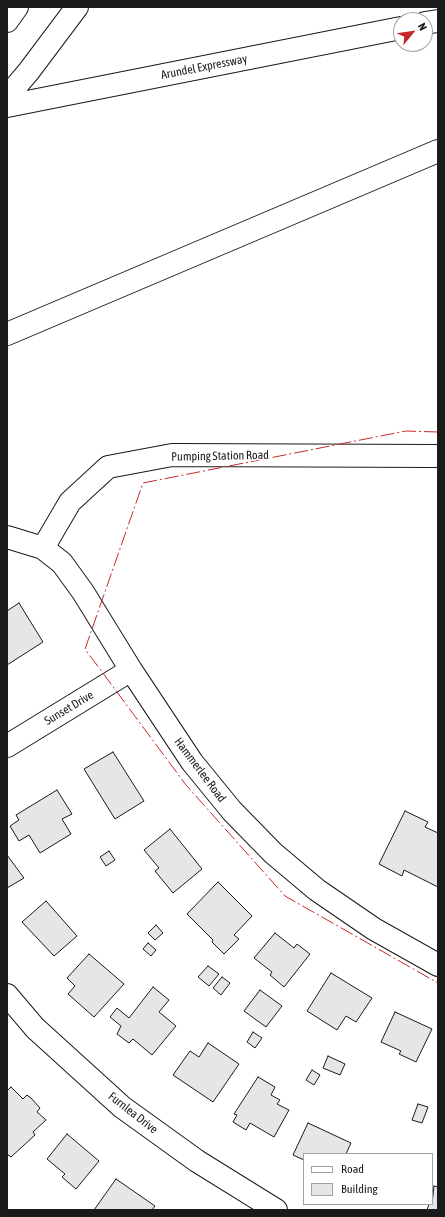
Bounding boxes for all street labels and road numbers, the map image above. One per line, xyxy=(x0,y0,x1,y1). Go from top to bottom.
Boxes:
street label: Arundel Expressway xyxy=(160,52,248,82)
street label: Pumping Station Road xyxy=(171,448,269,464)
street label: Sunset Drive xyxy=(42,688,96,728)
street label: Hammerlee Road xyxy=(171,735,229,805)
street label: Furnlea Drive xyxy=(105,1089,161,1137)

